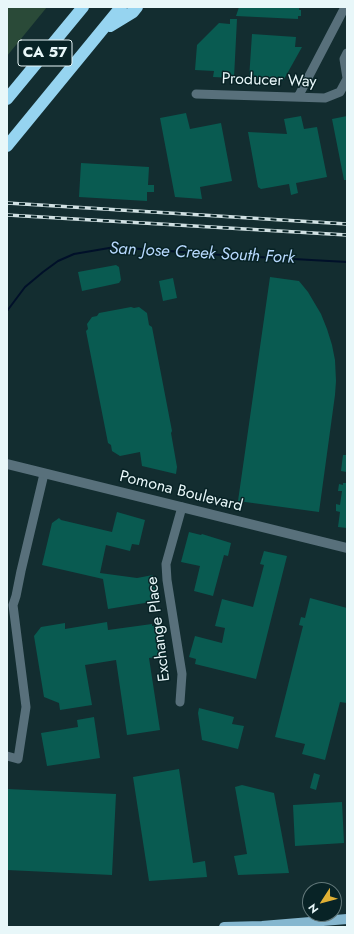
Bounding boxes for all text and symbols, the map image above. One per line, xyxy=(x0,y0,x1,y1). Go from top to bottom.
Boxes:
road number: CA 57 xyxy=(18,40,72,66)
street label: Producer Way xyxy=(221,70,317,92)
water label: San Jose Creek South Fork xyxy=(109,239,295,269)
street label: Pomona Boulevard xyxy=(117,467,245,517)
street label: Exchange Place xyxy=(143,575,175,683)
north arrow xyxy=(302,882,342,922)
text: N xyxy=(304,900,322,917)

